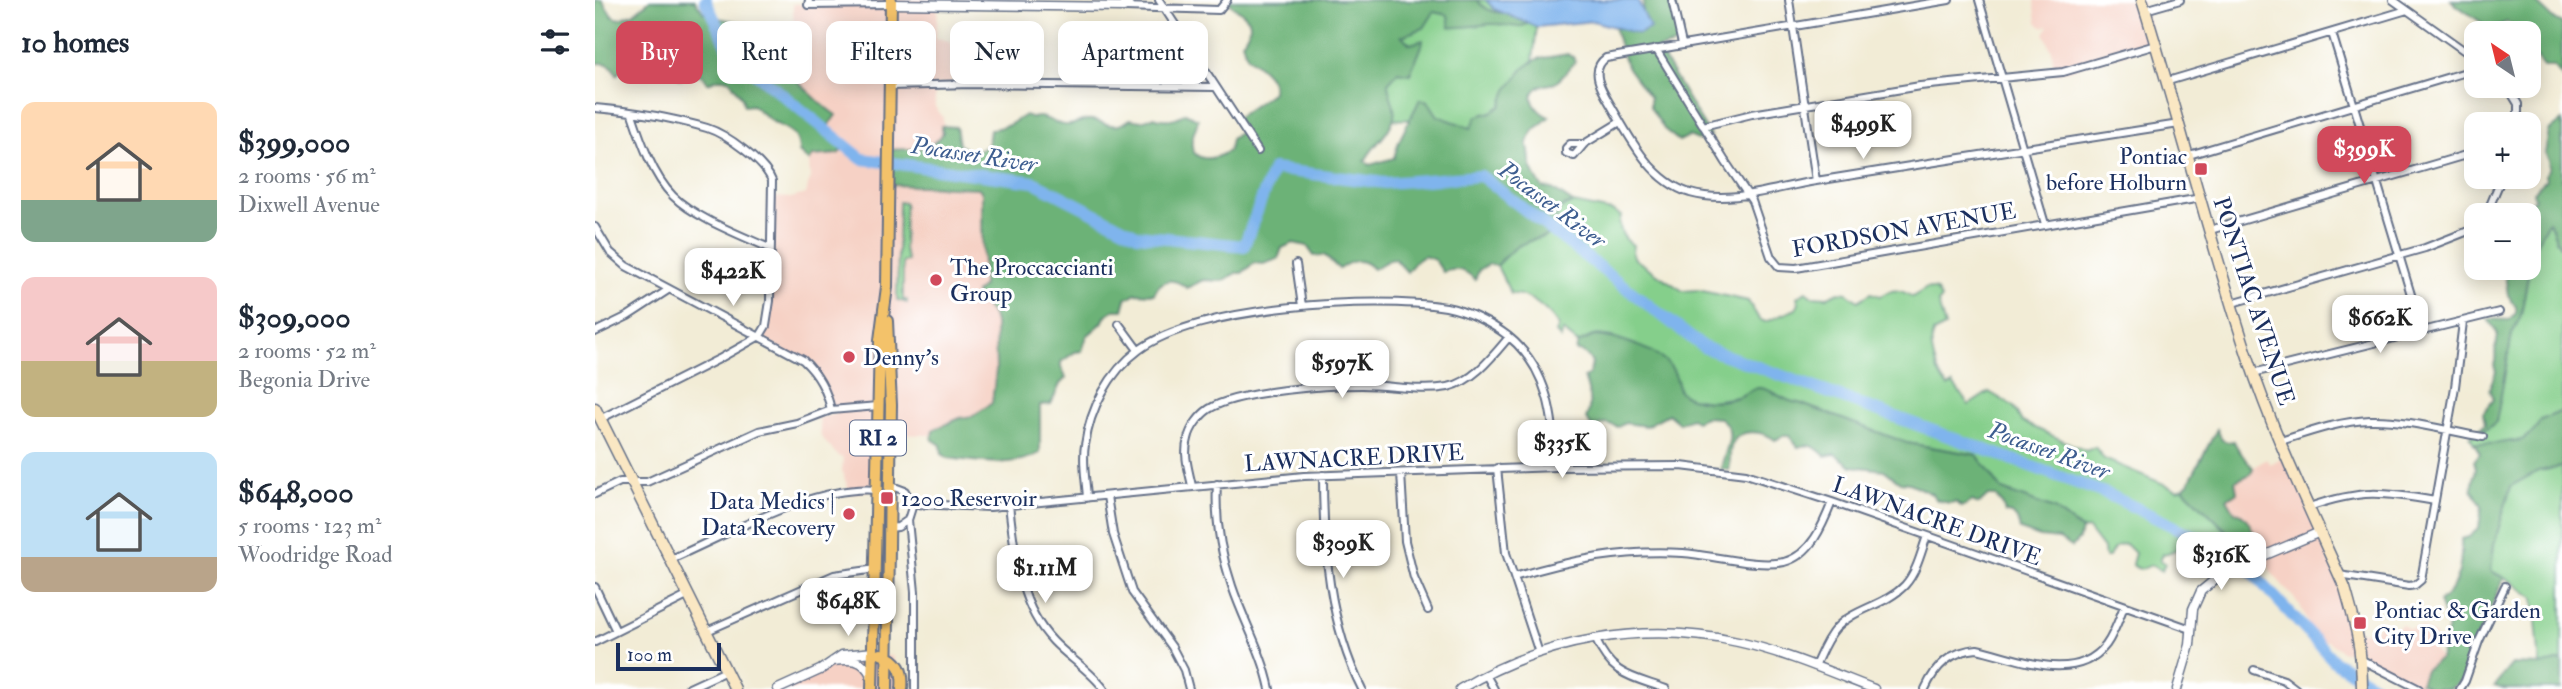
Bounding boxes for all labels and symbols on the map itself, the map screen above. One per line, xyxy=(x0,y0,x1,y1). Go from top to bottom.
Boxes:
north arrow xyxy=(2464,21,2541,98)
pin: $499K xyxy=(1814,102,1912,161)
pin: $399K xyxy=(2315,127,2413,186)
water label: Pocasset River xyxy=(908,130,1040,180)
place label: Pontiac before Holburn xyxy=(2046,142,2187,197)
water label: Pocasset River xyxy=(1491,154,1613,256)
marker: Pontiac before Holburn xyxy=(2193,161,2209,177)
street label: PONTIAC AVENUE xyxy=(2207,193,2301,409)
street label: FORDSON AVENUE xyxy=(1790,196,2018,264)
pin: $422K xyxy=(684,248,782,308)
place label: The Proccaccianti Group xyxy=(950,253,1114,309)
marker: The Proccaccianti Group xyxy=(928,272,944,288)
pin: $662K xyxy=(2331,296,2429,355)
pin: $597K xyxy=(1293,340,1391,400)
place label: Denny's xyxy=(863,343,939,372)
marker: Denny's xyxy=(841,349,857,365)
water label: Pocasset River xyxy=(1983,414,2115,488)
road number: RI 2 xyxy=(850,420,906,456)
pin: $335K xyxy=(1513,420,1611,480)
street label: LAWNACRE DRIVE xyxy=(1243,438,1465,478)
street label: LAWNACRE DRIVE xyxy=(1829,470,2045,572)
place label: 1200 Reservoir xyxy=(901,484,1037,513)
place label: Data Medics | Data Recovery xyxy=(701,487,836,542)
marker: 1200 Reservoir xyxy=(879,490,895,506)
marker: Data Medics | Data Recovery xyxy=(841,506,857,522)
pin: $309K xyxy=(1294,520,1392,580)
pin: $316K xyxy=(2172,532,2270,592)
pin: $1.11M xyxy=(988,546,1102,605)
pin: $648K xyxy=(799,578,897,638)
place label: Pontiac & Garden City Drive xyxy=(2374,596,2541,651)
marker: Pontiac & Garden City Drive xyxy=(2352,615,2368,631)
scale bar xyxy=(616,640,721,672)

